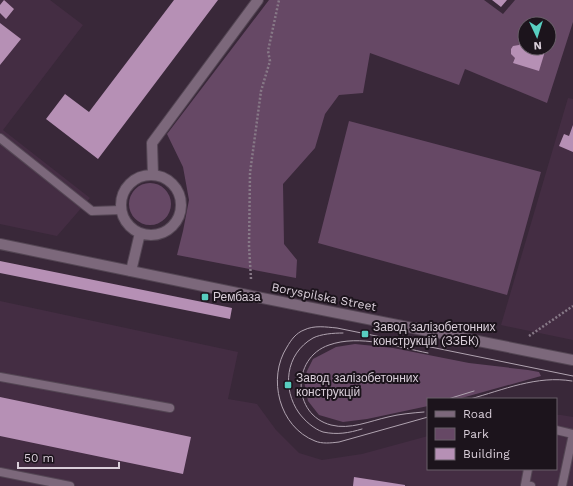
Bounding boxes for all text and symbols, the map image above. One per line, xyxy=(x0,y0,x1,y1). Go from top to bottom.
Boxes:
north arrow xyxy=(517,16,557,56)
text: N xyxy=(533,39,542,52)
street label: Boryspilska Street xyxy=(270,280,378,314)
place label: Рембаза xyxy=(213,290,261,304)
marker: Рембаза xyxy=(200,292,210,302)
place label: Завод залізобетонних конструкцій (ЗЗБК) xyxy=(373,320,496,348)
marker: Завод залізобетонних конструкцій (ЗЗБК) xyxy=(360,329,370,339)
place label: Завод залізобетонних конструкцій xyxy=(296,371,419,399)
marker: Завод залізобетонних конструкцій xyxy=(283,380,293,390)
legend xyxy=(427,398,557,470)
text: Road xyxy=(463,407,492,421)
text: Park xyxy=(463,427,489,441)
scale bar xyxy=(18,444,119,470)
text: Building xyxy=(463,447,510,461)
text: 50 m xyxy=(24,451,54,465)

